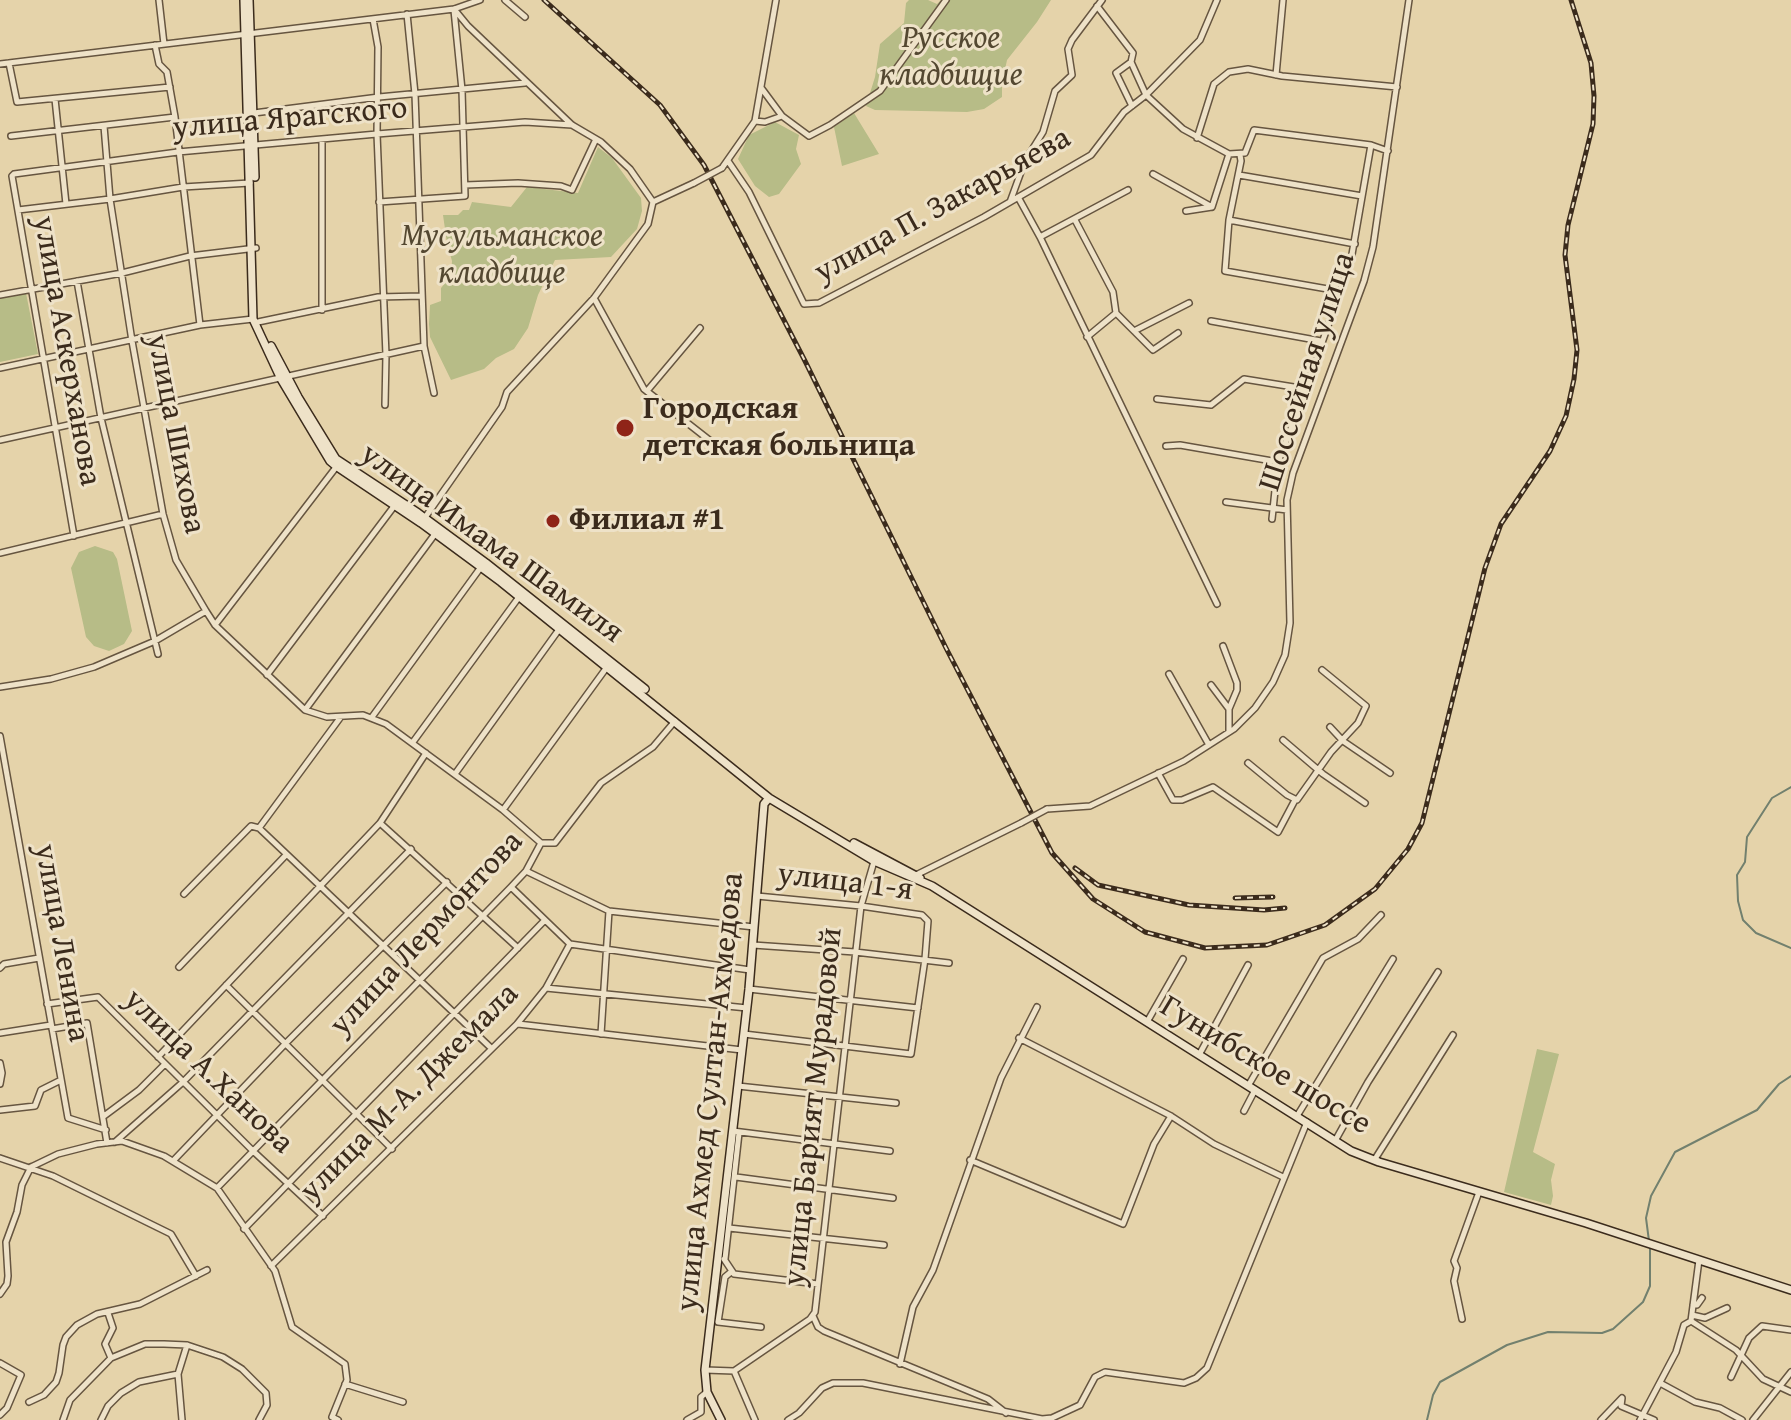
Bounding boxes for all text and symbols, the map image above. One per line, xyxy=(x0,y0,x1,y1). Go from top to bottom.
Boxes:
park label: Русское кладбищие xyxy=(879,20,1023,95)
street label: улица Ярагского xyxy=(171,90,409,148)
street label: улица П. Закарьяева xyxy=(808,120,1078,292)
street label: улица Аскерханова xyxy=(23,213,109,489)
park label: Мусульманское кладбище xyxy=(401,218,603,293)
street label: Шоссейная улица xyxy=(1251,248,1365,496)
street label: улица Шихова xyxy=(137,331,213,537)
place label: Городская детская больница xyxy=(643,391,915,466)
marker: Городская детская больница xyxy=(614,417,636,439)
street label: улица Имама Шамиля xyxy=(352,436,630,652)
place label: Филиал #1 xyxy=(569,502,725,540)
marker: Филиал #1 xyxy=(544,512,562,530)
street label: улица Лермонтова xyxy=(322,823,532,1045)
street label: улица Ленина xyxy=(25,841,97,1045)
street label: улица 1-я xyxy=(775,856,915,910)
street label: улица Ахмед Султан-Ахмедова xyxy=(669,871,753,1313)
street label: улица Барият Мурадовой xyxy=(776,926,852,1288)
street label: улица М-А. Джемала xyxy=(293,976,527,1210)
street label: улица А.Ханова xyxy=(115,981,301,1163)
street label: Гунибское шоссе xyxy=(1153,988,1377,1144)

